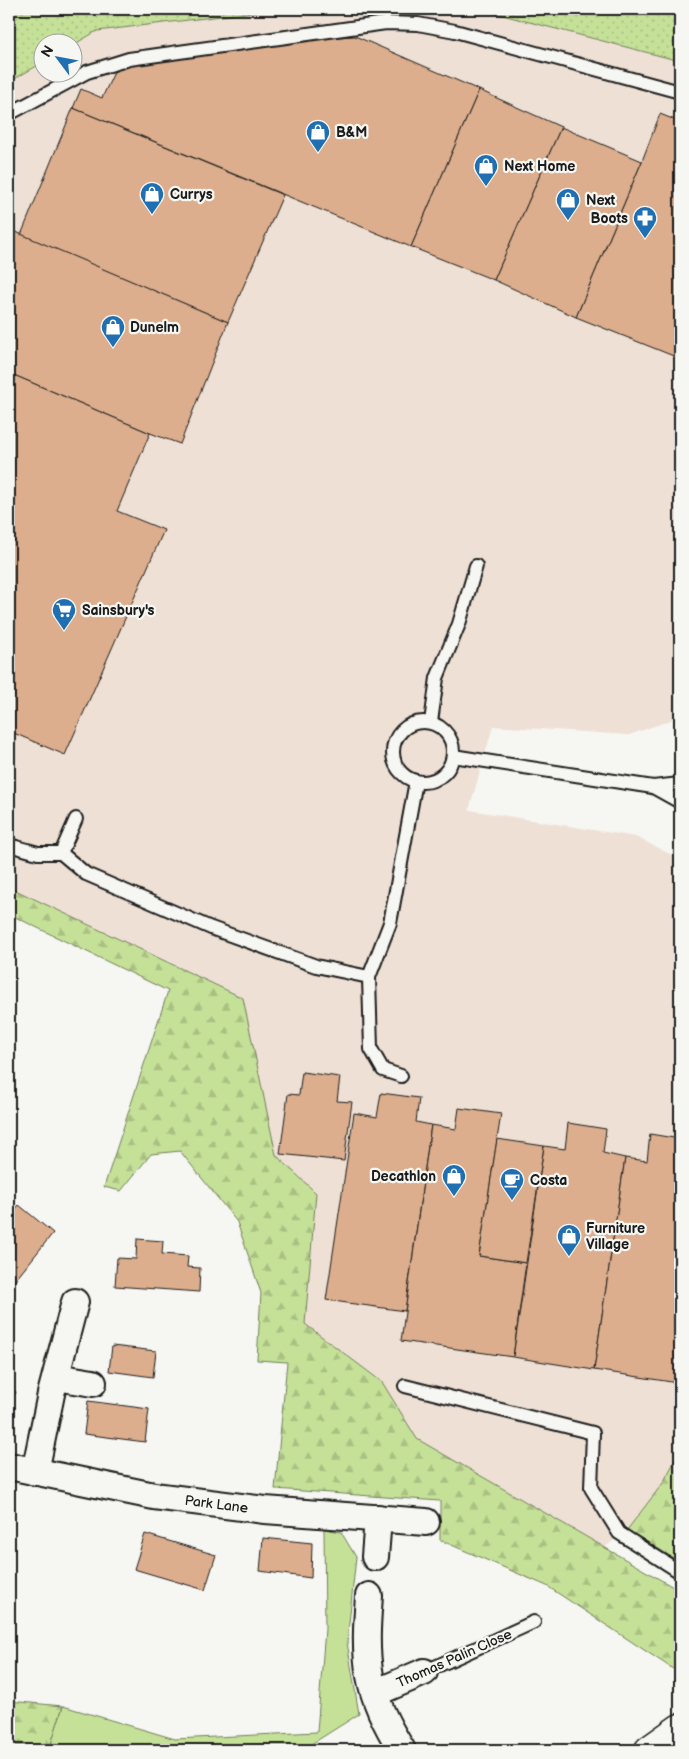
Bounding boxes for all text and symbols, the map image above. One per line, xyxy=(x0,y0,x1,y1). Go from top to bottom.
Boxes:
north arrow xyxy=(32,32,82,82)
text: N xyxy=(37,42,57,60)
shop icon: B&M xyxy=(305,119,331,153)
place label: B&M xyxy=(336,124,367,141)
shop icon: Next Home xyxy=(473,153,499,187)
place label: Next Home xyxy=(504,158,575,175)
shop icon: Currys xyxy=(139,181,165,215)
place label: Currys xyxy=(170,186,213,203)
shop icon: Next xyxy=(555,187,581,221)
place label: Next xyxy=(586,192,616,209)
pharmacy icon: Boots xyxy=(632,205,658,239)
place label: Boots xyxy=(591,210,628,227)
shop icon: Dunelm xyxy=(100,314,126,348)
place label: Dunelm xyxy=(130,319,179,336)
supermarket icon: Sainsbury's xyxy=(51,597,77,631)
place label: Sainsbury's xyxy=(82,602,155,619)
shop icon: Decathlon xyxy=(441,1163,467,1197)
cafe icon: Costa xyxy=(499,1167,525,1201)
place label: Decathlon xyxy=(371,1168,436,1185)
place label: Costa xyxy=(530,1172,567,1189)
place label: Furniture Village xyxy=(586,1220,645,1253)
shop icon: Furniture Village xyxy=(556,1223,582,1257)
street label: Park Lane xyxy=(184,1492,249,1517)
street label: Thomas Palin Close xyxy=(394,1625,514,1692)

